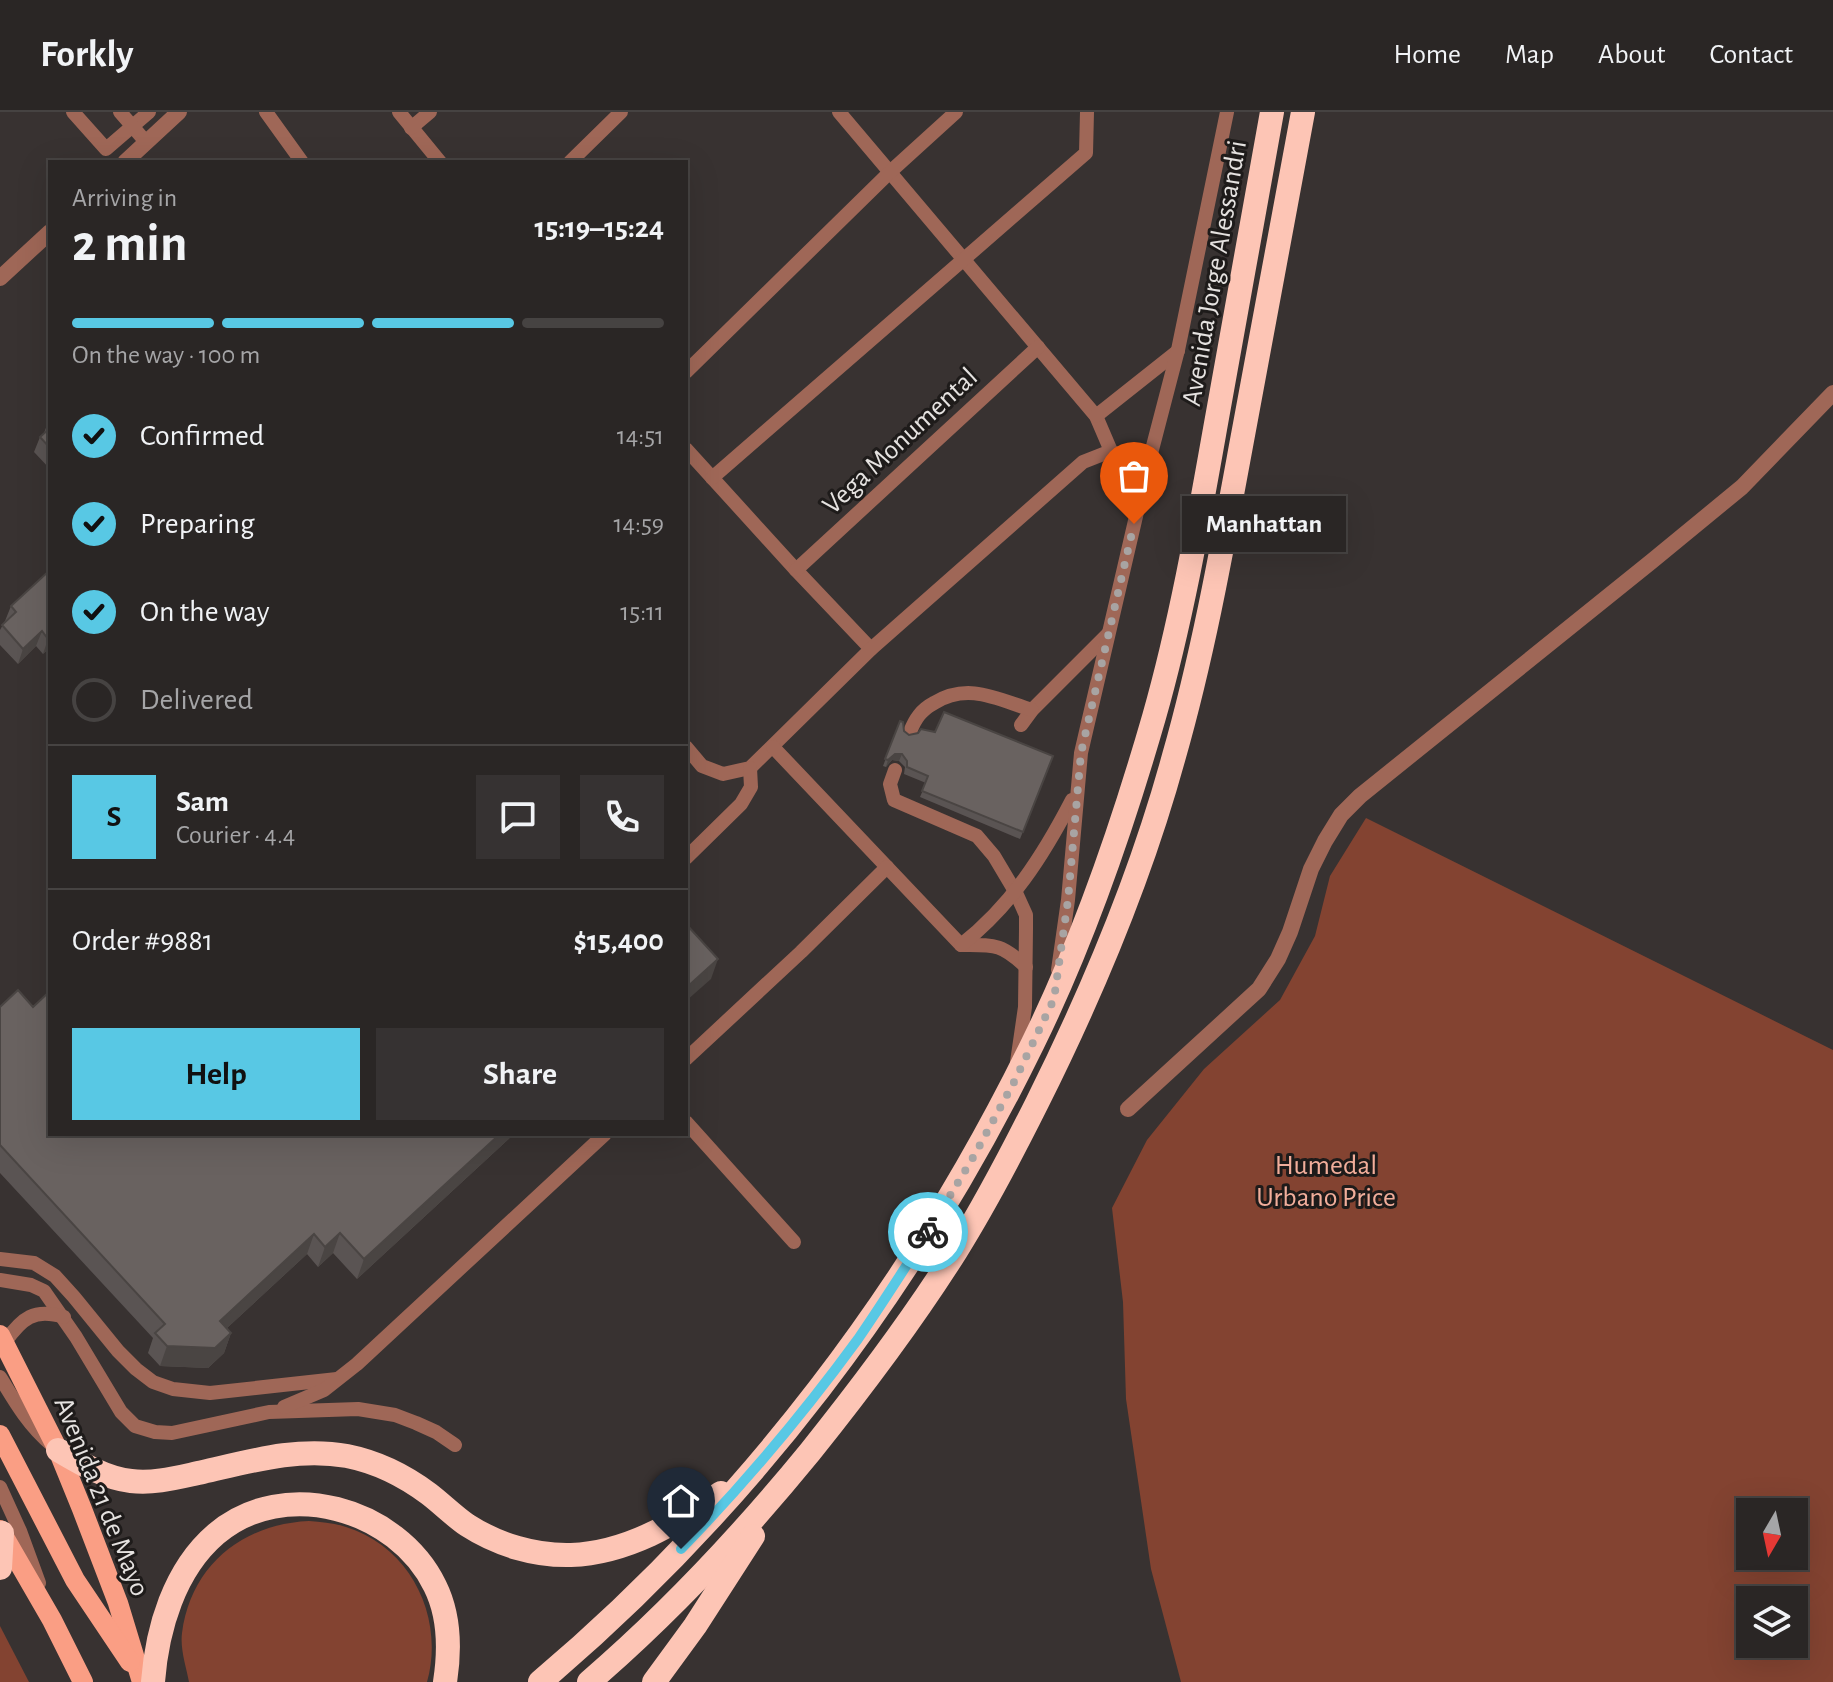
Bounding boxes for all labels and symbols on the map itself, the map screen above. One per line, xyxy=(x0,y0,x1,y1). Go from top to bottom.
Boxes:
street label: Avenida Jorge Alessandri xyxy=(1178,138,1252,408)
street label: Vega Monumental xyxy=(818,363,983,520)
pin xyxy=(1100,442,1168,524)
callout: Manhattan xyxy=(1182,496,1346,552)
park label: Humedal Urbano Price xyxy=(1256,1152,1396,1212)
courier xyxy=(888,1192,968,1272)
street label: Avenida 21 de Mayo xyxy=(48,1393,154,1600)
pin xyxy=(647,1467,715,1549)
north arrow xyxy=(1736,1498,1808,1570)

